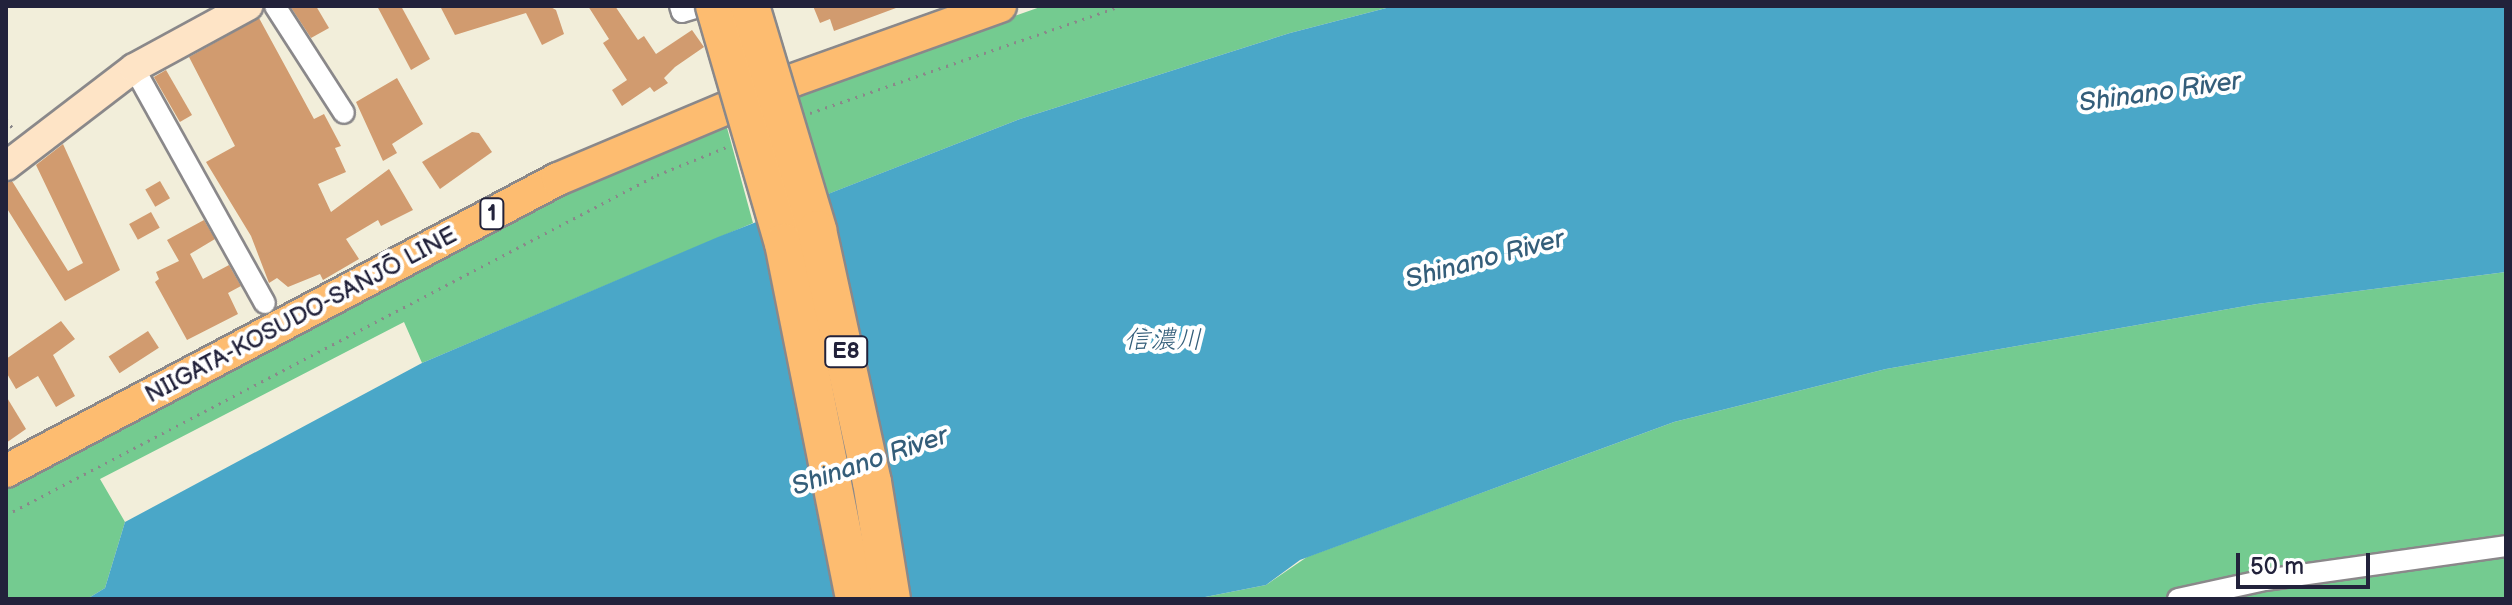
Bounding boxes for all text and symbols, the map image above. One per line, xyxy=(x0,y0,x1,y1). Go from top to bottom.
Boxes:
water label: Shinano River xyxy=(2077,66,2243,120)
road number: 1 xyxy=(478,196,506,232)
street label: NIIGATA-KOSUDO-SANJŌ LINE xyxy=(140,220,462,410)
water label: Shinano River xyxy=(1402,224,1568,296)
water label: 信濃川 xyxy=(1124,325,1202,357)
road number: E8 xyxy=(824,334,868,370)
water label: Shinano River xyxy=(788,421,952,503)
scale bar xyxy=(2240,537,2374,587)
text: 50 m xyxy=(2250,552,2304,581)

